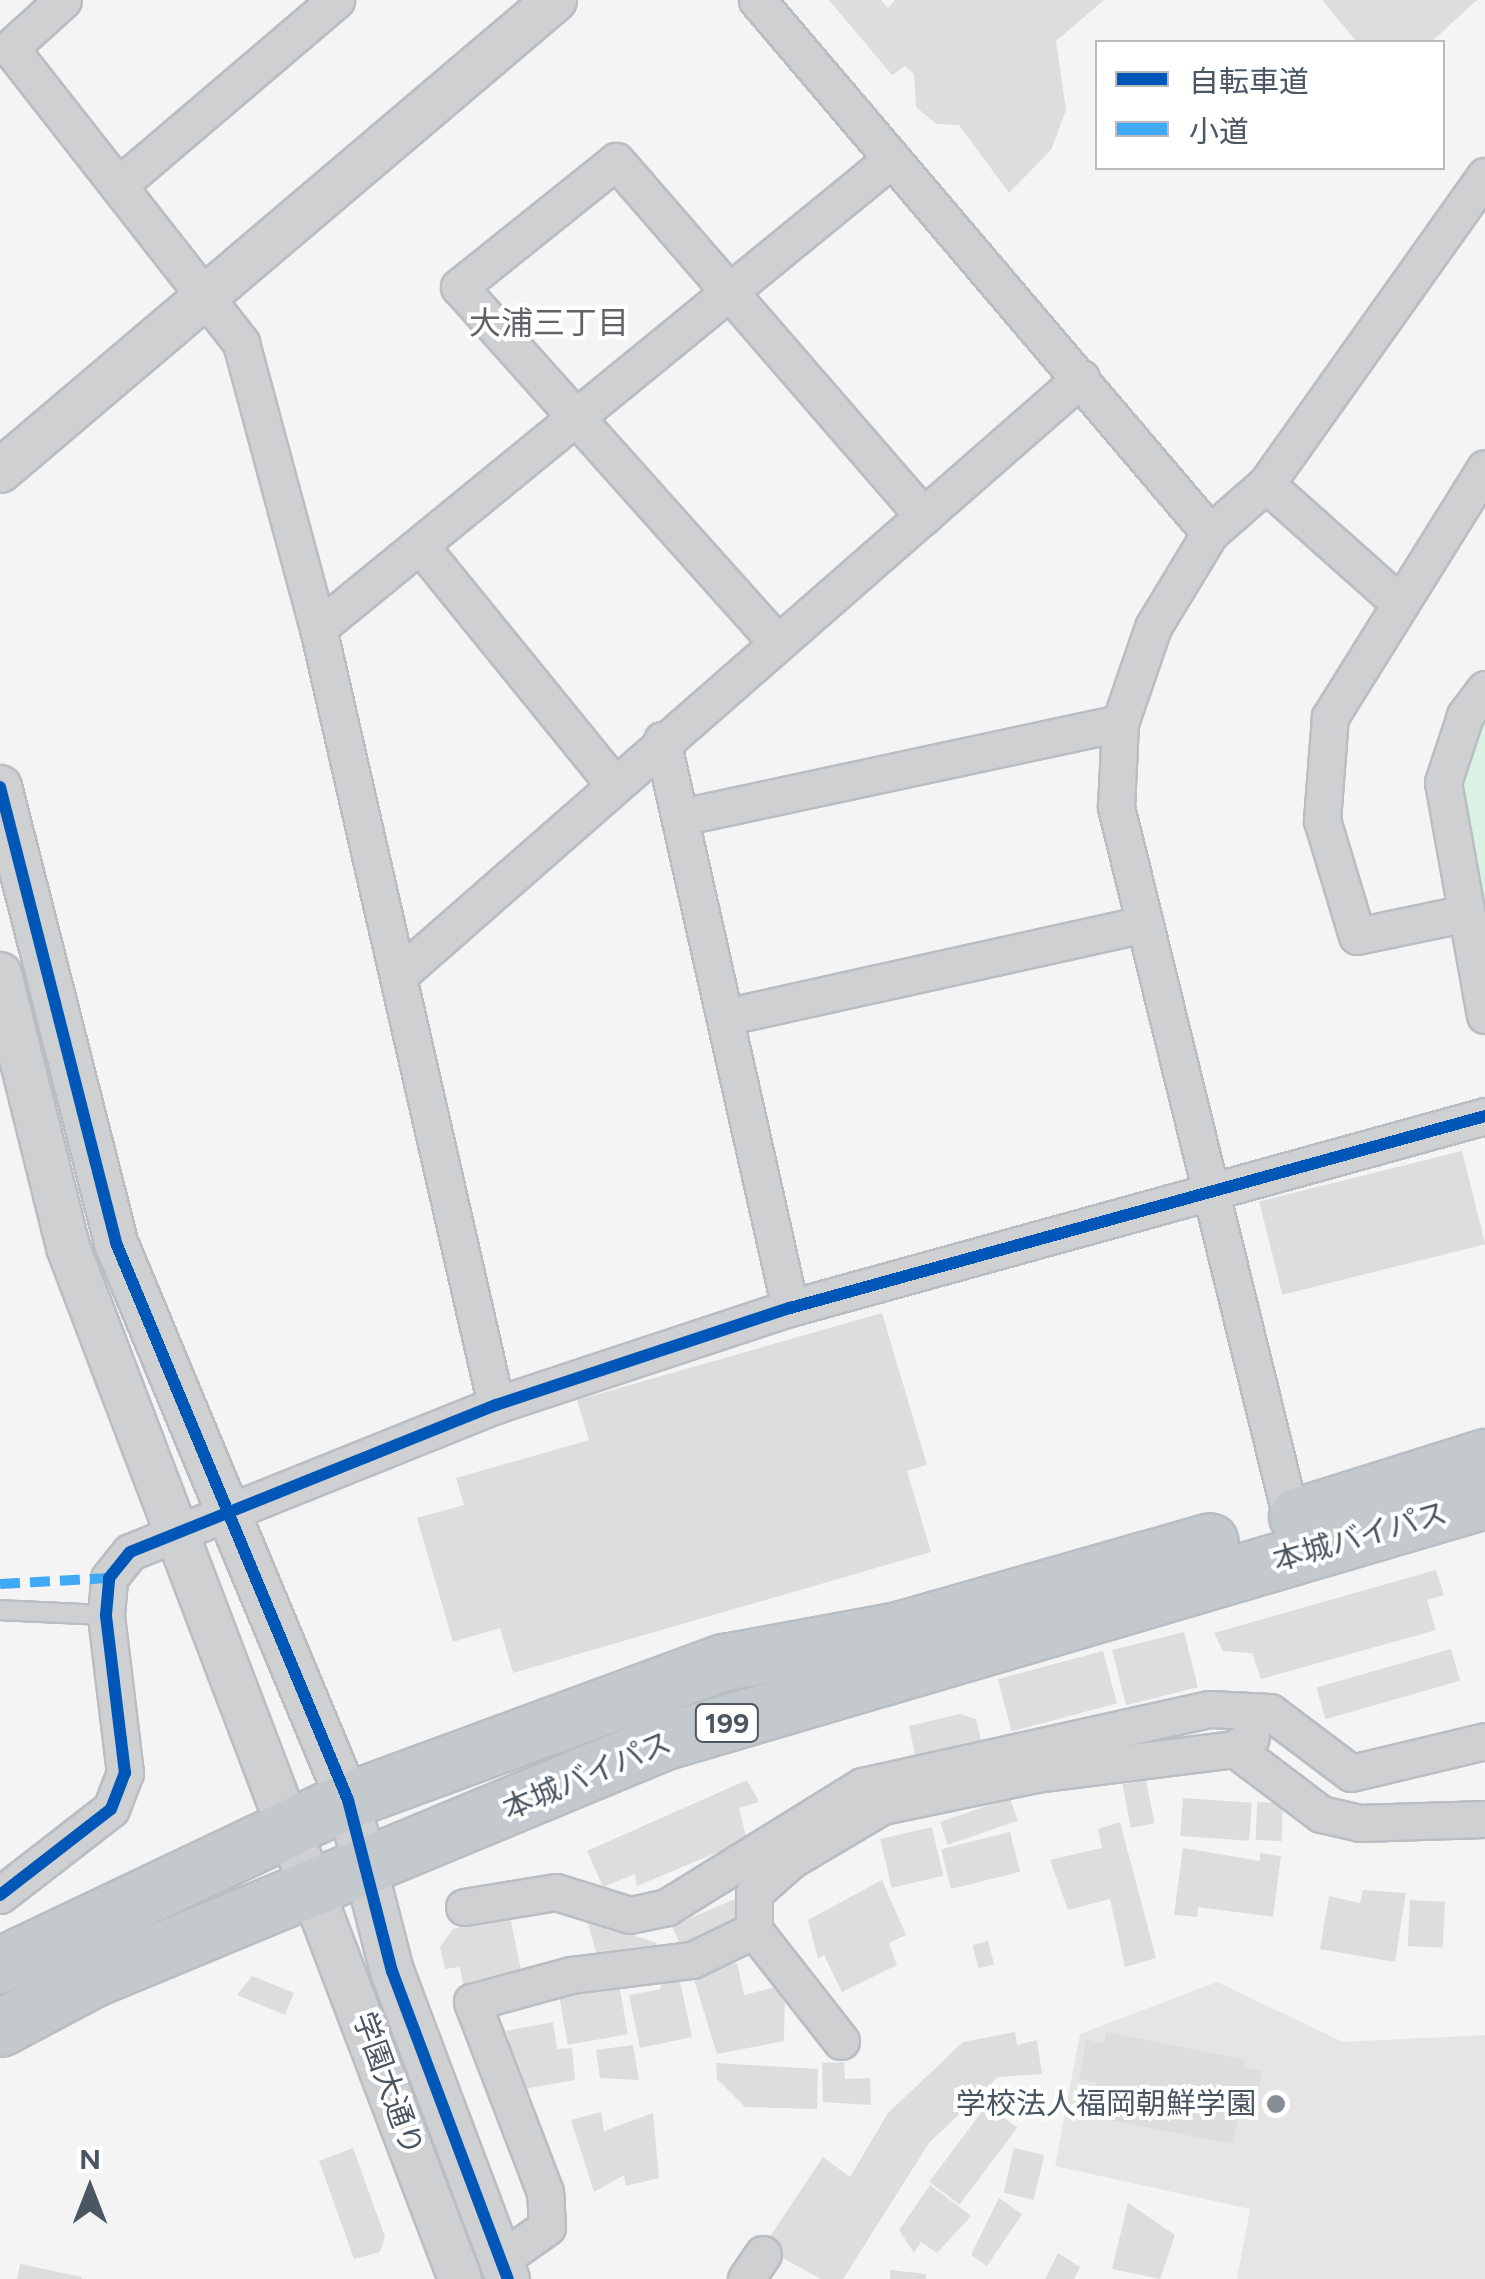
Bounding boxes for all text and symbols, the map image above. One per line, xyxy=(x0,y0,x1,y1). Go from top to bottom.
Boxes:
legend xyxy=(1095,40,1445,170)
text: 自転車道 xyxy=(1189,63,1309,100)
text: 小道 xyxy=(1189,113,1249,150)
district label: 大浦三丁目 xyxy=(469,304,629,342)
street label: 本城バイパス xyxy=(1269,1495,1451,1579)
road number: 199 xyxy=(694,1700,760,1746)
street label: 本城バイパス xyxy=(497,1724,677,1828)
street label: 学園大通り xyxy=(345,2007,431,2161)
place label: 学校法人福岡朝鮮学園 xyxy=(956,2086,1256,2122)
marker: 学校法人福岡朝鮮学園 xyxy=(1265,2093,1287,2115)
north arrow xyxy=(40,2139,140,2239)
text: N xyxy=(79,2142,101,2176)

